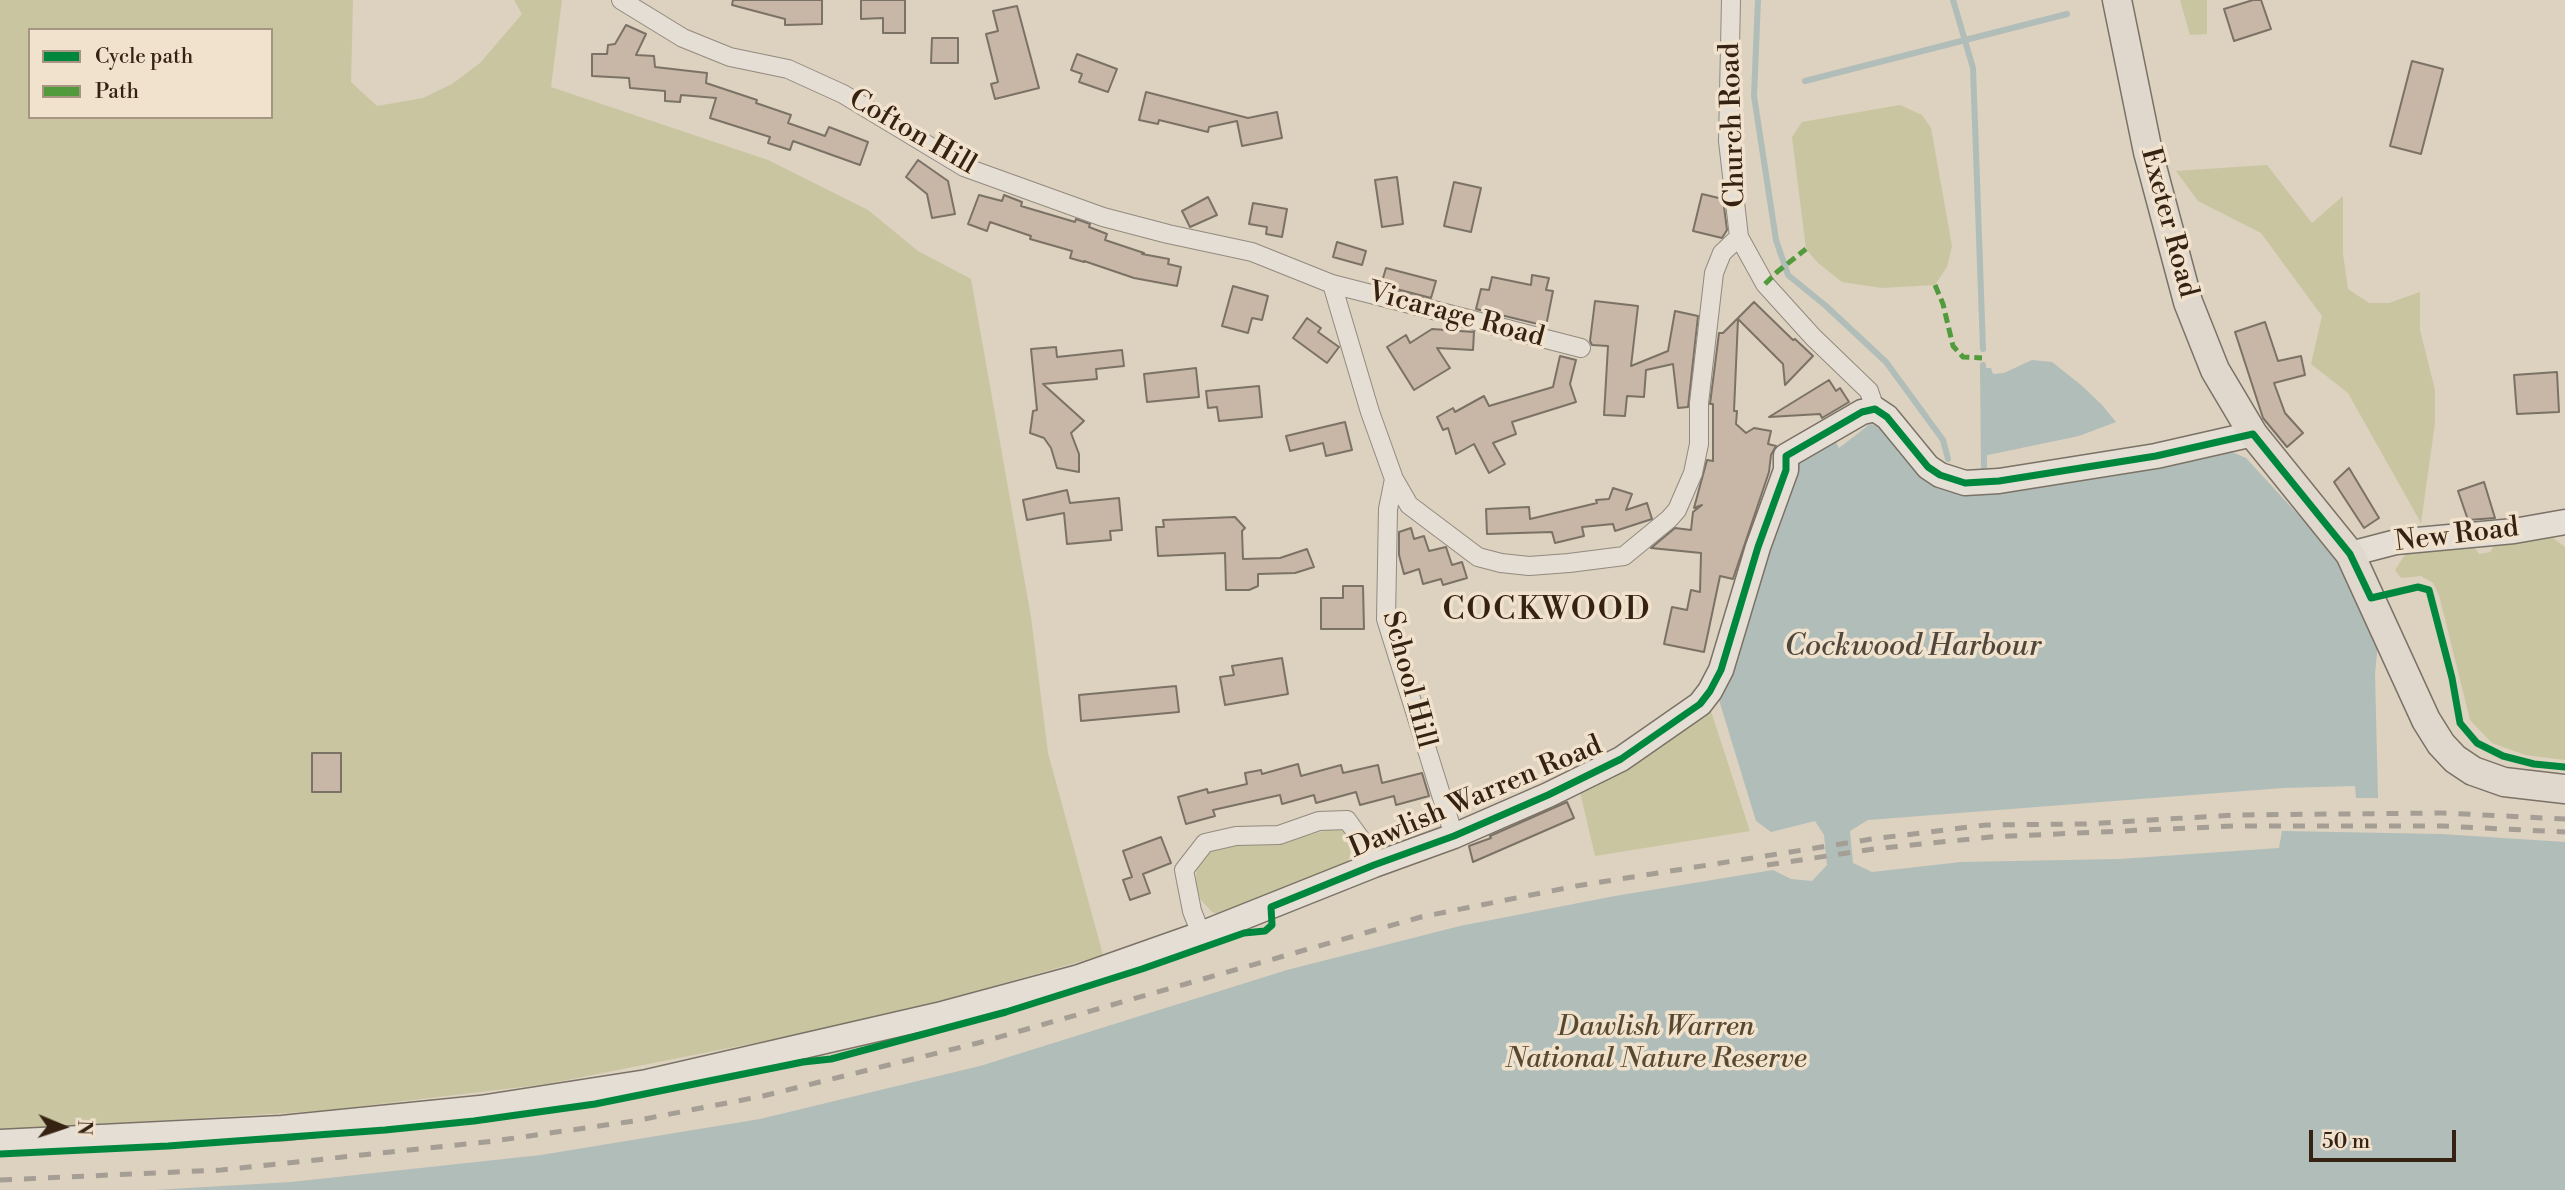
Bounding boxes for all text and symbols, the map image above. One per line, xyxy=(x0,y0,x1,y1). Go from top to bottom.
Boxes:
legend xyxy=(28,28,273,119)
street label: Church Road xyxy=(1714,42,1754,208)
text: Cycle path xyxy=(95,44,193,70)
text: Path xyxy=(95,79,139,105)
street label: Cofton Hill xyxy=(842,83,982,183)
street label: Exeter Road xyxy=(2132,144,2204,302)
street label: Vicarage Road xyxy=(1364,276,1548,356)
street label: New Road xyxy=(2393,512,2521,560)
district label: COCKWOOD xyxy=(1443,592,1651,630)
street label: School Hill xyxy=(1374,608,1442,752)
water label: Cockwood Harbour xyxy=(1785,630,2041,666)
street label: Dawlish Warren Road xyxy=(1345,730,1607,866)
park label: Dawlish Warren National Nature Reserve xyxy=(1505,1011,1807,1077)
north arrow xyxy=(28,1092,98,1162)
scale bar xyxy=(2313,1116,2460,1160)
text: N xyxy=(72,1120,96,1136)
text: 50 m xyxy=(2322,1129,2370,1155)

